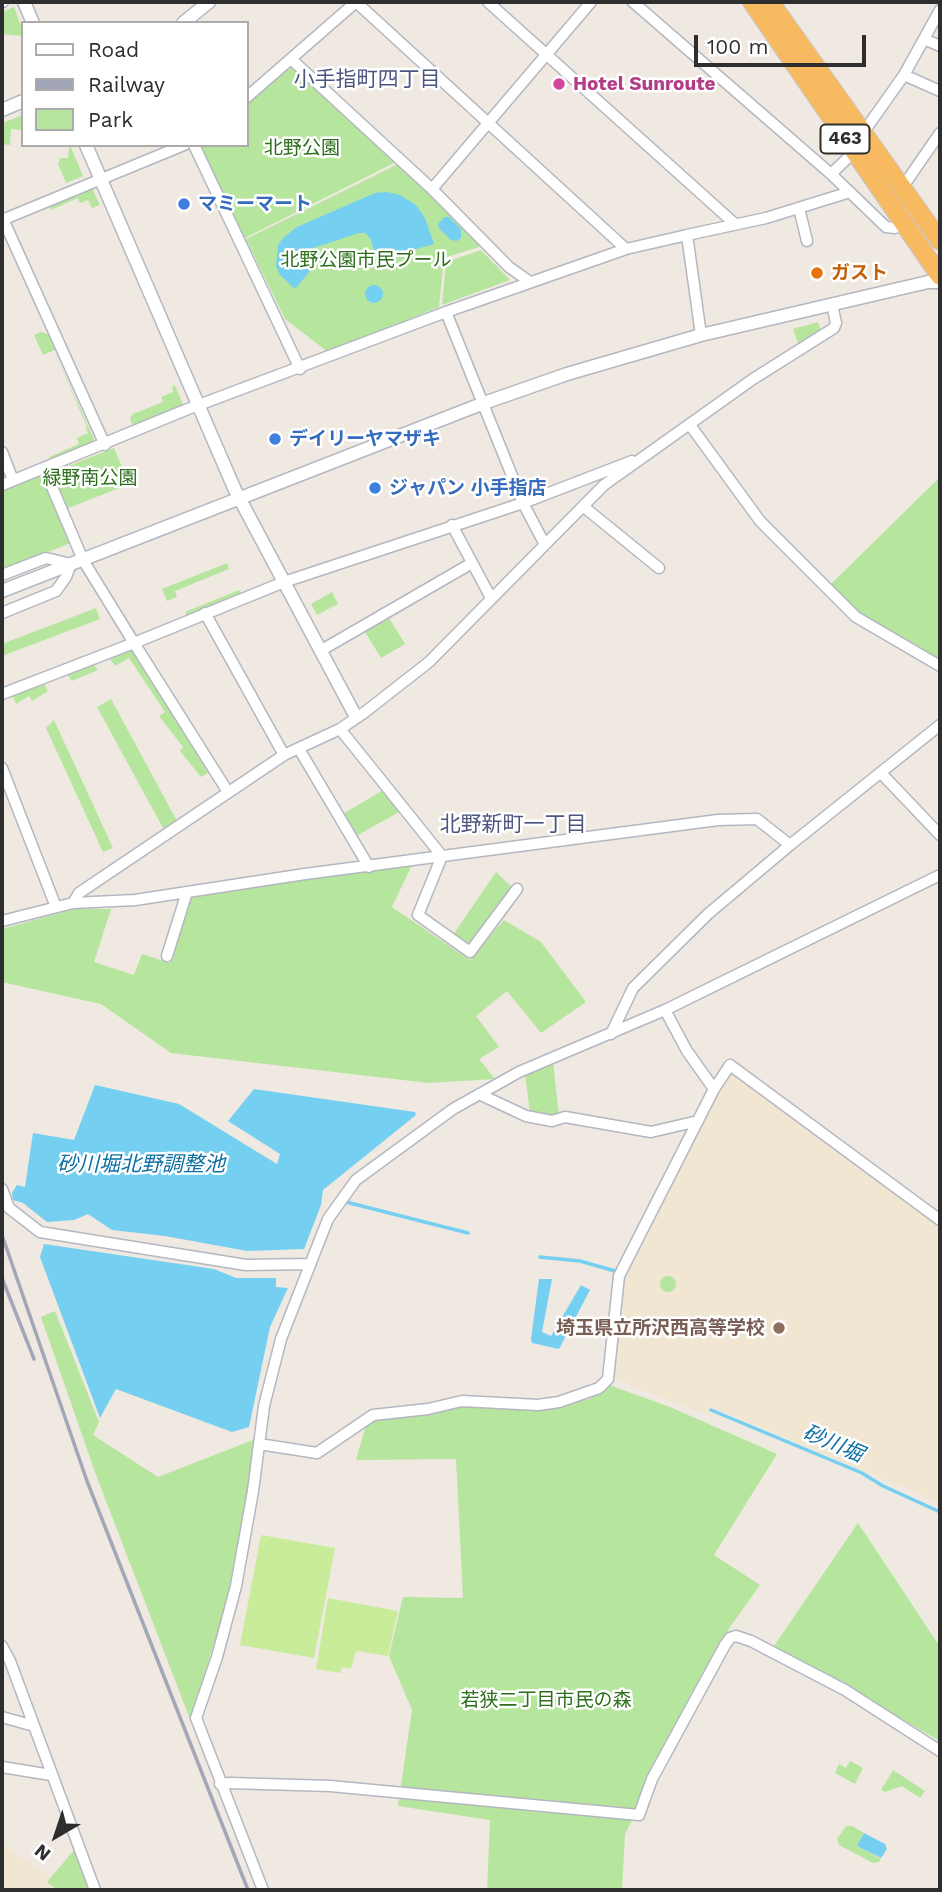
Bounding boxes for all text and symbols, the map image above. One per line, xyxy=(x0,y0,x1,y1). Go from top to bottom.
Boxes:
legend xyxy=(21,21,248,147)
scale bar xyxy=(697,21,869,65)
text: 100 m xyxy=(707,34,769,59)
text: Road xyxy=(88,37,139,62)
district label: 小手指町四丁目 xyxy=(294,67,440,93)
text: Railway xyxy=(88,72,165,97)
place label: Hotel Sunroute xyxy=(573,73,716,95)
marker: Hotel Sunroute xyxy=(551,76,567,92)
text: Park xyxy=(88,107,133,132)
road number: 463 xyxy=(820,124,870,154)
park label: 北野公園 xyxy=(264,137,340,159)
place label: マミーマート xyxy=(198,193,312,215)
marker: マミーマート xyxy=(176,196,192,212)
park label: 北野公園市民プール xyxy=(281,249,451,271)
place label: ガスト xyxy=(831,262,888,284)
marker: ガスト xyxy=(809,265,825,281)
place label: デイリーヤマザキ xyxy=(289,428,441,450)
marker: デイリーヤマザキ xyxy=(267,431,283,447)
park label: 緑野南公園 xyxy=(43,467,137,489)
place label: ジャパン 小手指店 xyxy=(389,477,546,499)
marker: ジャパン 小手指店 xyxy=(367,480,383,496)
district label: 北野新町一丁目 xyxy=(440,812,586,838)
water label: 砂川堀北野調整池 xyxy=(57,1152,225,1178)
place label: 埼玉県立所沢西高等学校 xyxy=(556,1317,765,1339)
marker: 埼玉県立所沢西高等学校 xyxy=(771,1320,787,1336)
water label: 砂川堀 xyxy=(799,1420,867,1468)
park label: 若狭二丁目市民の森 xyxy=(461,1689,631,1711)
north arrow xyxy=(21,1801,91,1871)
text: N xyxy=(30,1839,55,1866)

